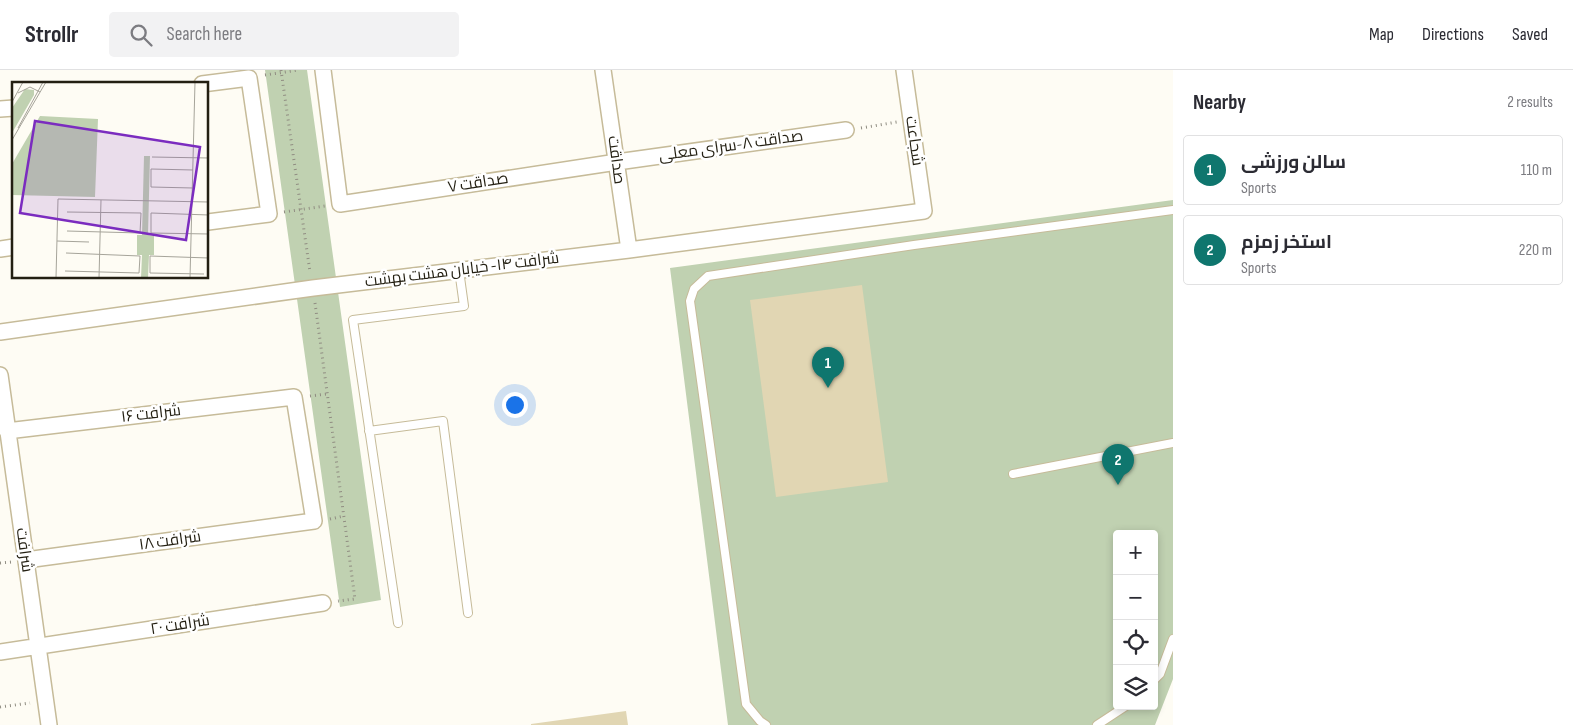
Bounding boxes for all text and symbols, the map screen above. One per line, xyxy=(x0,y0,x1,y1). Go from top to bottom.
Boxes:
search box xyxy=(109,12,459,57)
text: Strollr xyxy=(25,20,79,49)
icon: search xyxy=(127,21,155,49)
text: Search here xyxy=(167,23,242,46)
text: Map xyxy=(1369,24,1394,45)
text: Directions xyxy=(1422,24,1484,45)
text: Saved xyxy=(1512,24,1548,45)
inset map xyxy=(12,82,209,279)
text: Nearby xyxy=(1193,90,1246,115)
text: 2 results xyxy=(1507,93,1553,112)
street label: شجاعت xyxy=(901,115,927,167)
street label: صداقت ۸-سرای معلی xyxy=(658,126,804,166)
street label: صداقت xyxy=(603,135,629,185)
text: سالن ورزشی xyxy=(1241,151,1346,174)
text: 1 xyxy=(1207,161,1213,180)
text: 110 m xyxy=(1521,161,1552,180)
street label: صداقت ۷ xyxy=(446,169,510,197)
text: Sports xyxy=(1241,179,1276,198)
text: استخر زمزم xyxy=(1241,231,1332,254)
text: 2 xyxy=(1206,241,1214,260)
text: 220 m xyxy=(1519,241,1552,260)
street label: شرافت ۱۴- خیابان هشت بهشت xyxy=(364,249,560,291)
text: Sports xyxy=(1241,259,1276,278)
pin: 1 xyxy=(812,347,844,388)
your location xyxy=(502,392,528,418)
street label: شرافت ۱۶ xyxy=(120,401,182,427)
pin: 2 xyxy=(1102,444,1134,485)
street label: شرافت xyxy=(11,526,37,574)
street label: شرافت ۱۸ xyxy=(138,527,202,555)
map controls xyxy=(1113,530,1158,710)
button: + xyxy=(1113,530,1158,575)
button: − xyxy=(1113,575,1158,620)
street label: شرافت ۲۰ xyxy=(149,611,211,639)
button: locate xyxy=(1113,620,1158,665)
button: layers xyxy=(1113,665,1158,710)

